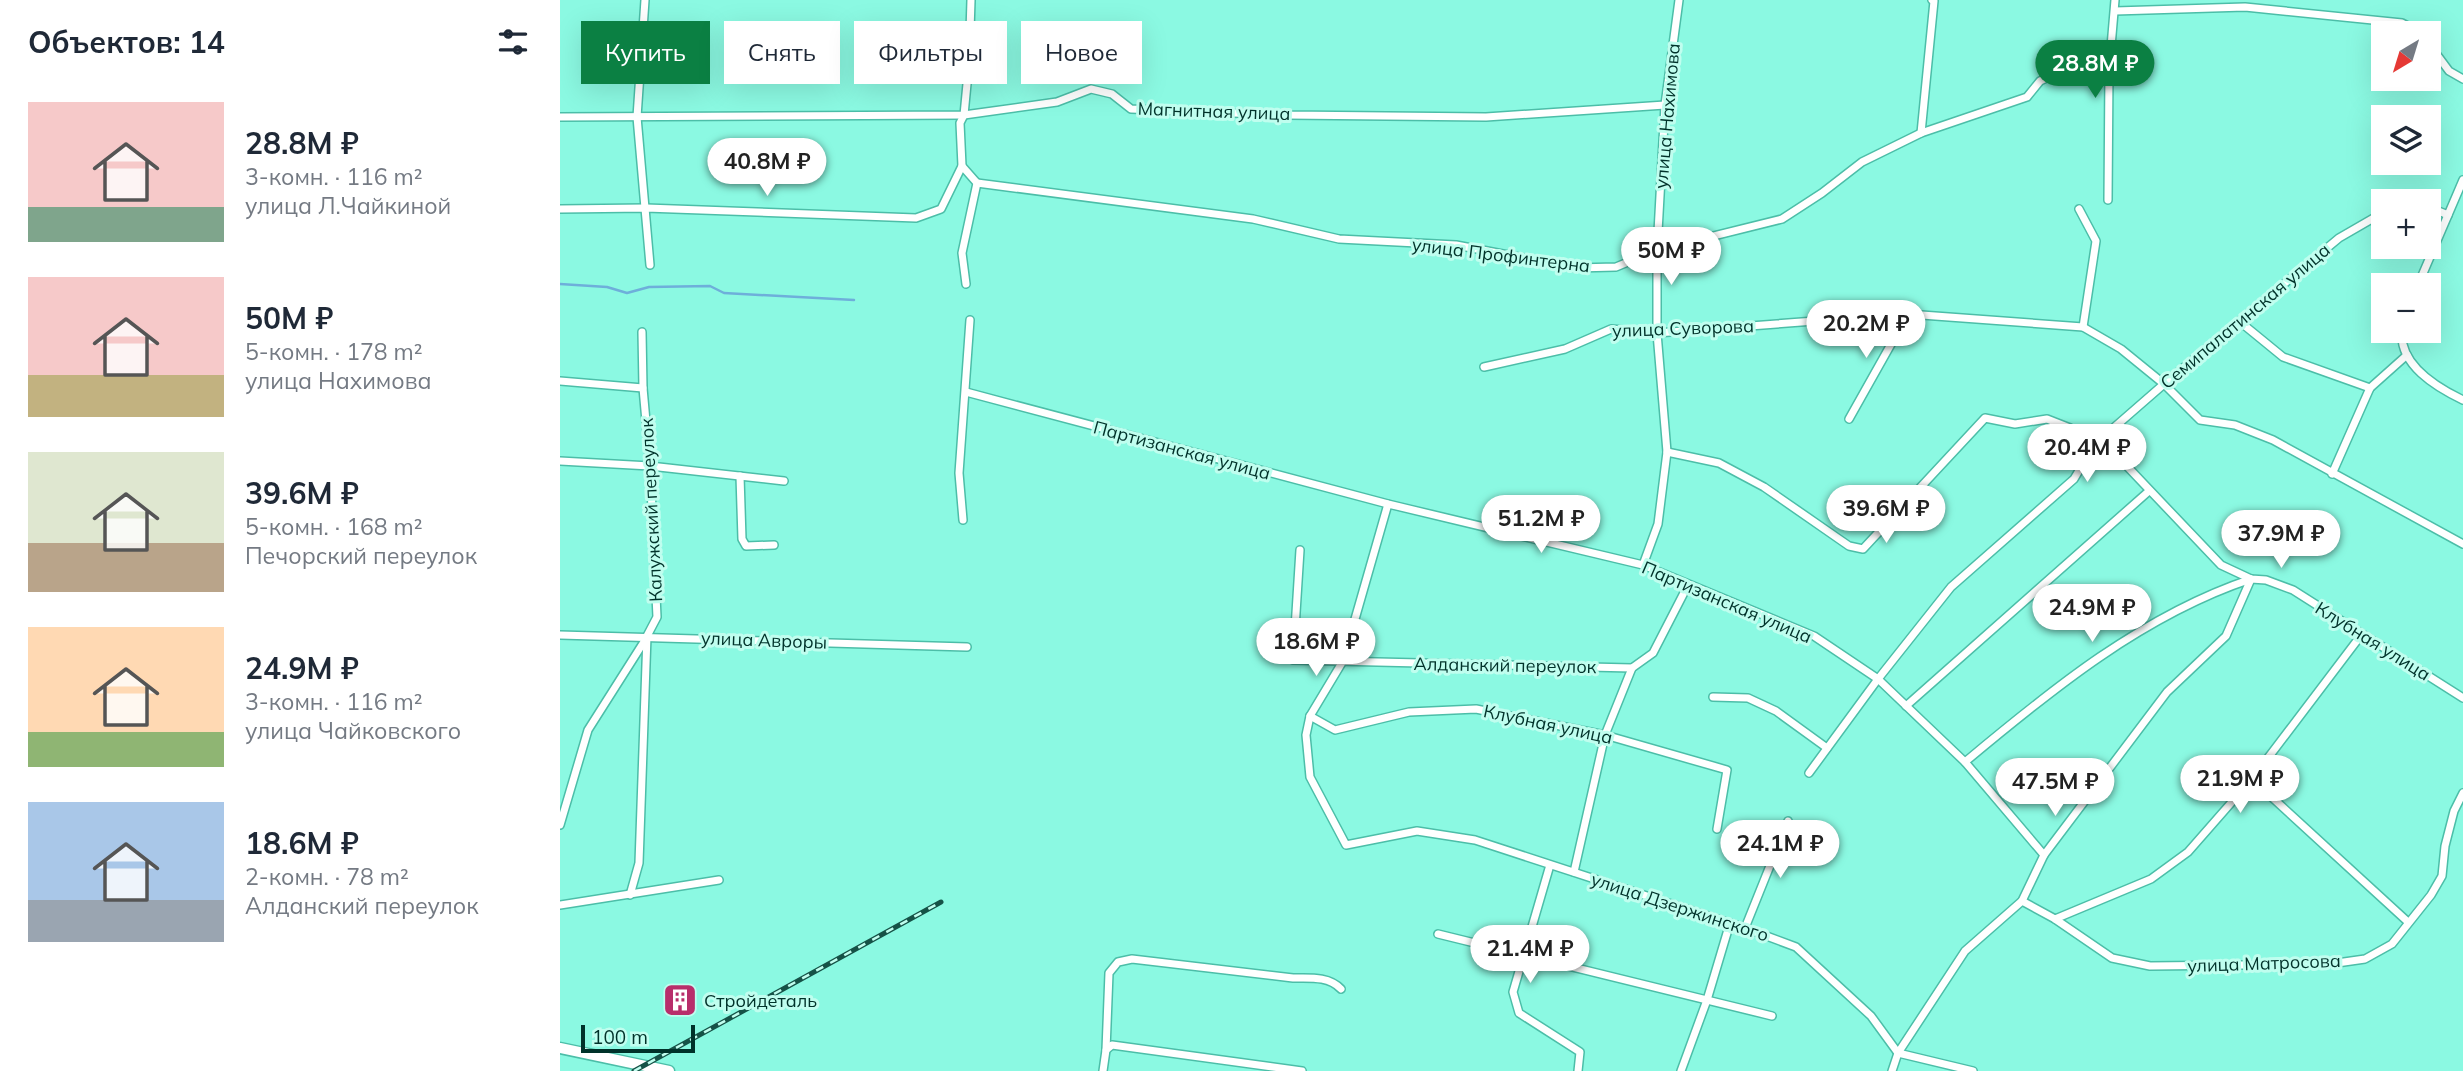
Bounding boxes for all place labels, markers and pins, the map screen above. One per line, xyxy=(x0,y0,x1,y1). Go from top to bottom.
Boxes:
pin: 28.8M ₽ xyxy=(2030,41,2160,100)
pin: 40.8M ₽ xyxy=(702,138,832,198)
pin: 50M ₽ xyxy=(1622,228,1720,287)
pin: 20.2M ₽ xyxy=(1801,300,1931,360)
pin: 20.4M ₽ xyxy=(2022,424,2152,484)
pin: 39.6M ₽ xyxy=(1821,486,1951,545)
pin: 51.2M ₽ xyxy=(1476,496,1606,555)
pin: 37.9M ₽ xyxy=(2216,510,2346,570)
pin: 24.9M ₽ xyxy=(2027,584,2157,644)
pin: 18.6M ₽ xyxy=(1251,618,1381,678)
pin: 21.9M ₽ xyxy=(2175,756,2305,815)
pin: 47.5M ₽ xyxy=(1990,758,2120,818)
pin: 24.1M ₽ xyxy=(1715,820,1845,880)
pin: 21.4M ₽ xyxy=(1465,926,1595,985)
building icon: Стройдеталь xyxy=(661,981,699,1019)
place label: Стройдеталь xyxy=(704,989,817,1012)

